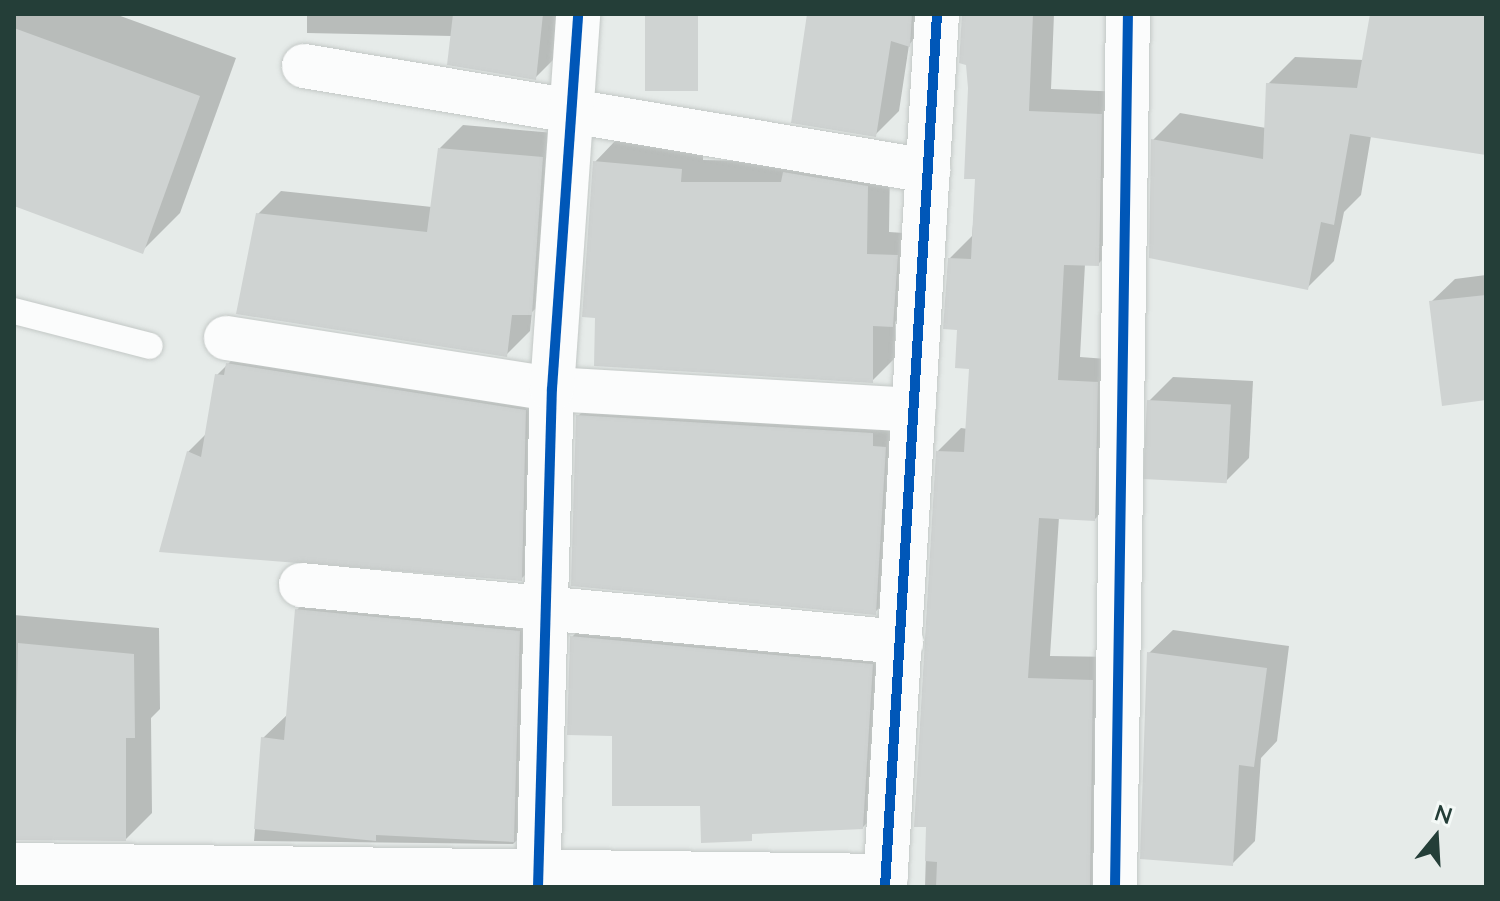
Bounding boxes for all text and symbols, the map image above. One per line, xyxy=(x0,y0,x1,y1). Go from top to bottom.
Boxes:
north arrow xyxy=(1396,797,1476,877)
text: N xyxy=(1431,798,1456,829)

